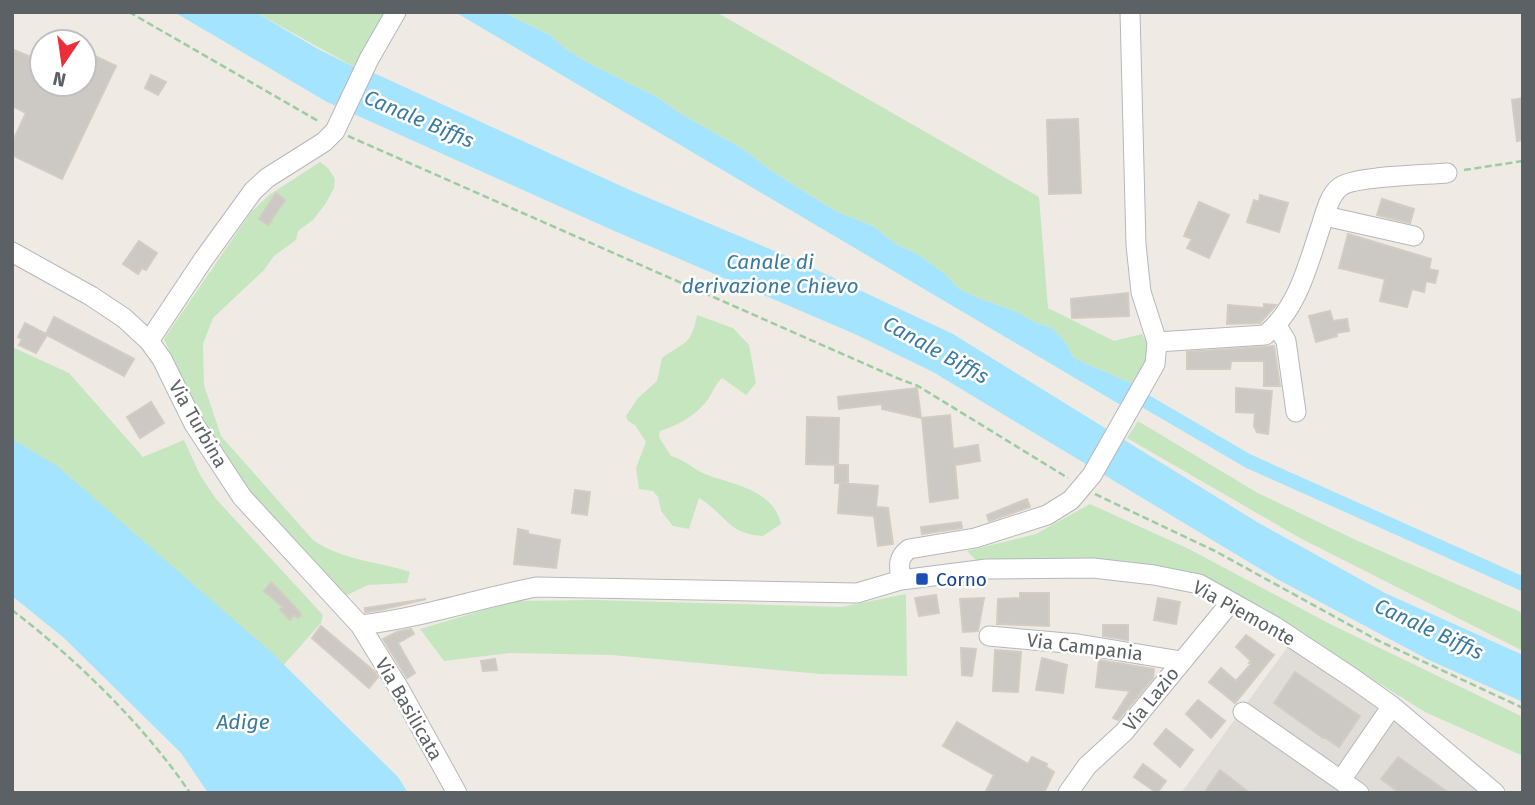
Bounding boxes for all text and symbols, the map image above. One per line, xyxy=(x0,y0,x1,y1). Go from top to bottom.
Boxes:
north arrow xyxy=(28,28,98,98)
text: N xyxy=(51,66,68,92)
water label: Canale Biffis xyxy=(360,84,478,154)
water label: Canale di derivazione Chievo xyxy=(681,249,859,299)
water label: Canale Biffis xyxy=(879,310,994,390)
street label: Via Turbina xyxy=(164,376,232,472)
place label: Corno xyxy=(936,568,987,591)
marker: Corno xyxy=(914,571,930,587)
street label: Via Piemonte xyxy=(1189,575,1299,651)
water label: Canale Biffis xyxy=(1371,593,1488,666)
street label: Via Campania xyxy=(1026,628,1144,666)
street label: Via Basilicata xyxy=(370,654,448,764)
street label: Via Lazio xyxy=(1118,662,1184,736)
water label: Adige xyxy=(215,709,270,735)

